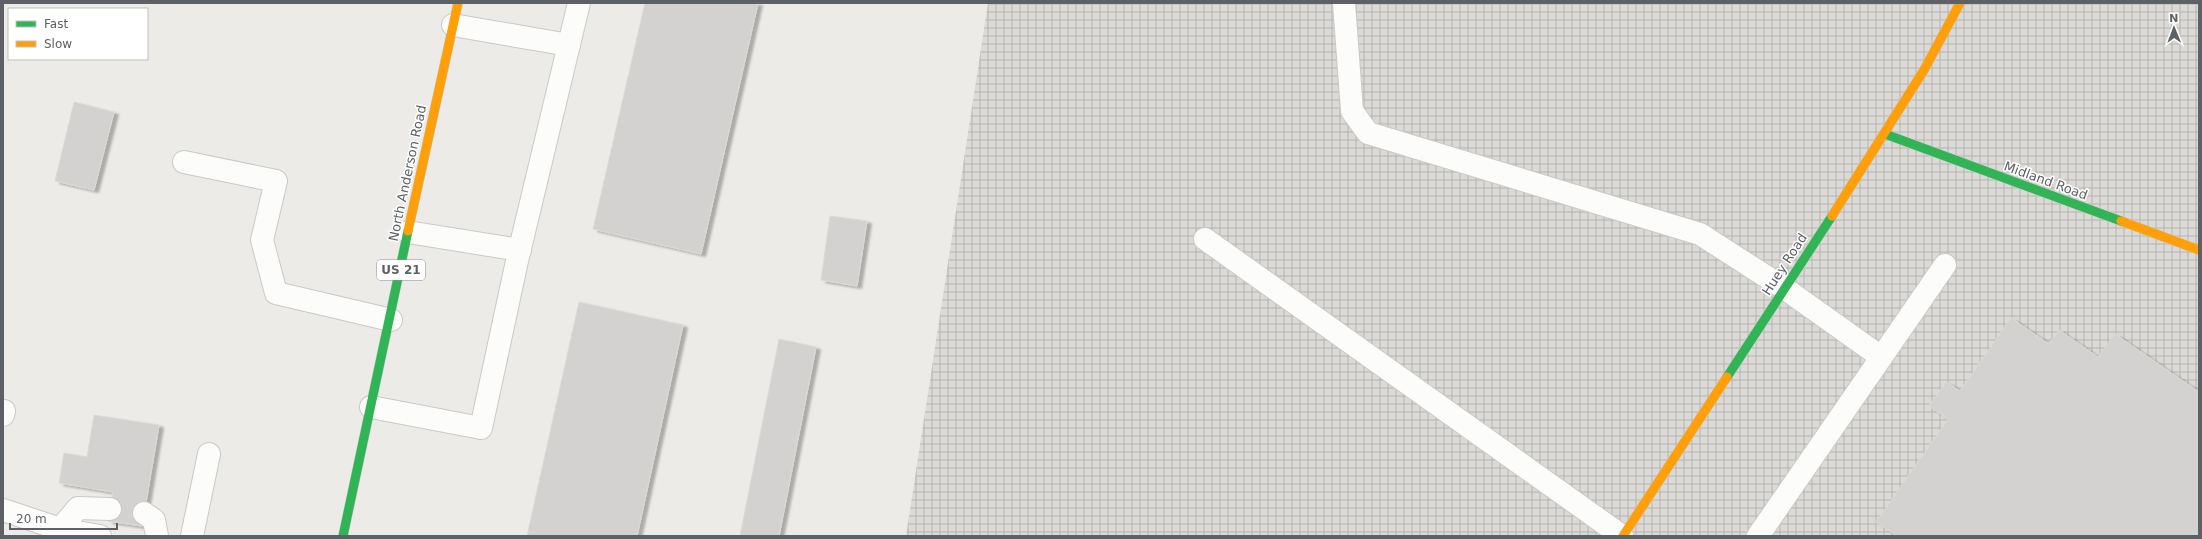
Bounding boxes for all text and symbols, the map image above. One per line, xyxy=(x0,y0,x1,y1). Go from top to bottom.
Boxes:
legend xyxy=(8,8,148,60)
north arrow xyxy=(2154,8,2194,48)
text: N xyxy=(2169,12,2179,25)
text: Fast xyxy=(44,17,68,31)
text: Slow xyxy=(44,37,72,51)
street label: North Anderson Road xyxy=(386,104,429,243)
street label: Midland Road xyxy=(2002,158,2090,203)
street label: Huey Road xyxy=(1759,231,1810,298)
road number: US 21 xyxy=(377,260,425,280)
scale bar xyxy=(10,505,117,531)
text: 20 m xyxy=(16,512,47,526)

